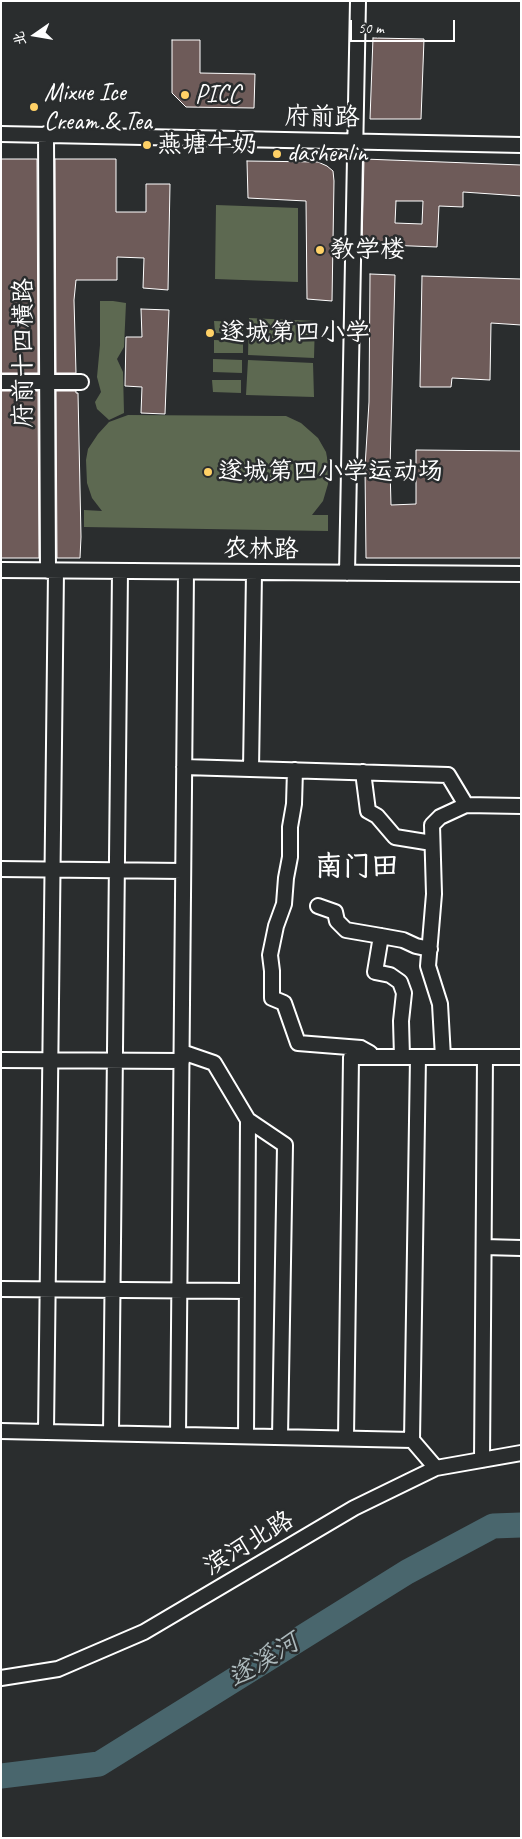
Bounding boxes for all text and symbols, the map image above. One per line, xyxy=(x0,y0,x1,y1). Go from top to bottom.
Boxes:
north arrow xyxy=(10,10,60,60)
scale bar xyxy=(352,10,457,42)
text: 50 m xyxy=(358,19,384,38)
text: 北 xyxy=(10,30,30,47)
place label: Mixue Ice Cream & Tea xyxy=(44,78,152,137)
place label: PICC xyxy=(195,80,240,110)
marker: PICC xyxy=(179,89,191,101)
marker: Mixue Ice Cream & Tea xyxy=(28,101,40,113)
street label: 府前路 xyxy=(284,102,360,134)
place label: 燕塘牛奶 xyxy=(157,130,257,160)
marker: 燕塘牛奶 xyxy=(141,139,153,151)
place label: dashenlin xyxy=(287,139,367,169)
marker: dashenlin xyxy=(271,148,283,160)
place label: 教学楼 xyxy=(330,235,405,265)
marker: 教学楼 xyxy=(314,244,326,256)
street label: 府前十四横路 xyxy=(9,278,39,428)
place label: 遂城第四小学 xyxy=(220,318,370,348)
marker: 遂城第四小学 xyxy=(204,327,216,339)
place label: 遂城第四小学运动场 xyxy=(218,457,443,487)
marker: 遂城第四小学运动场 xyxy=(202,466,214,478)
street label: 农林路 xyxy=(223,534,299,566)
district label: 南门田 xyxy=(315,851,399,885)
street label: 滨河北路 xyxy=(198,1505,300,1583)
water label: 遂溪河 xyxy=(223,1627,305,1695)

